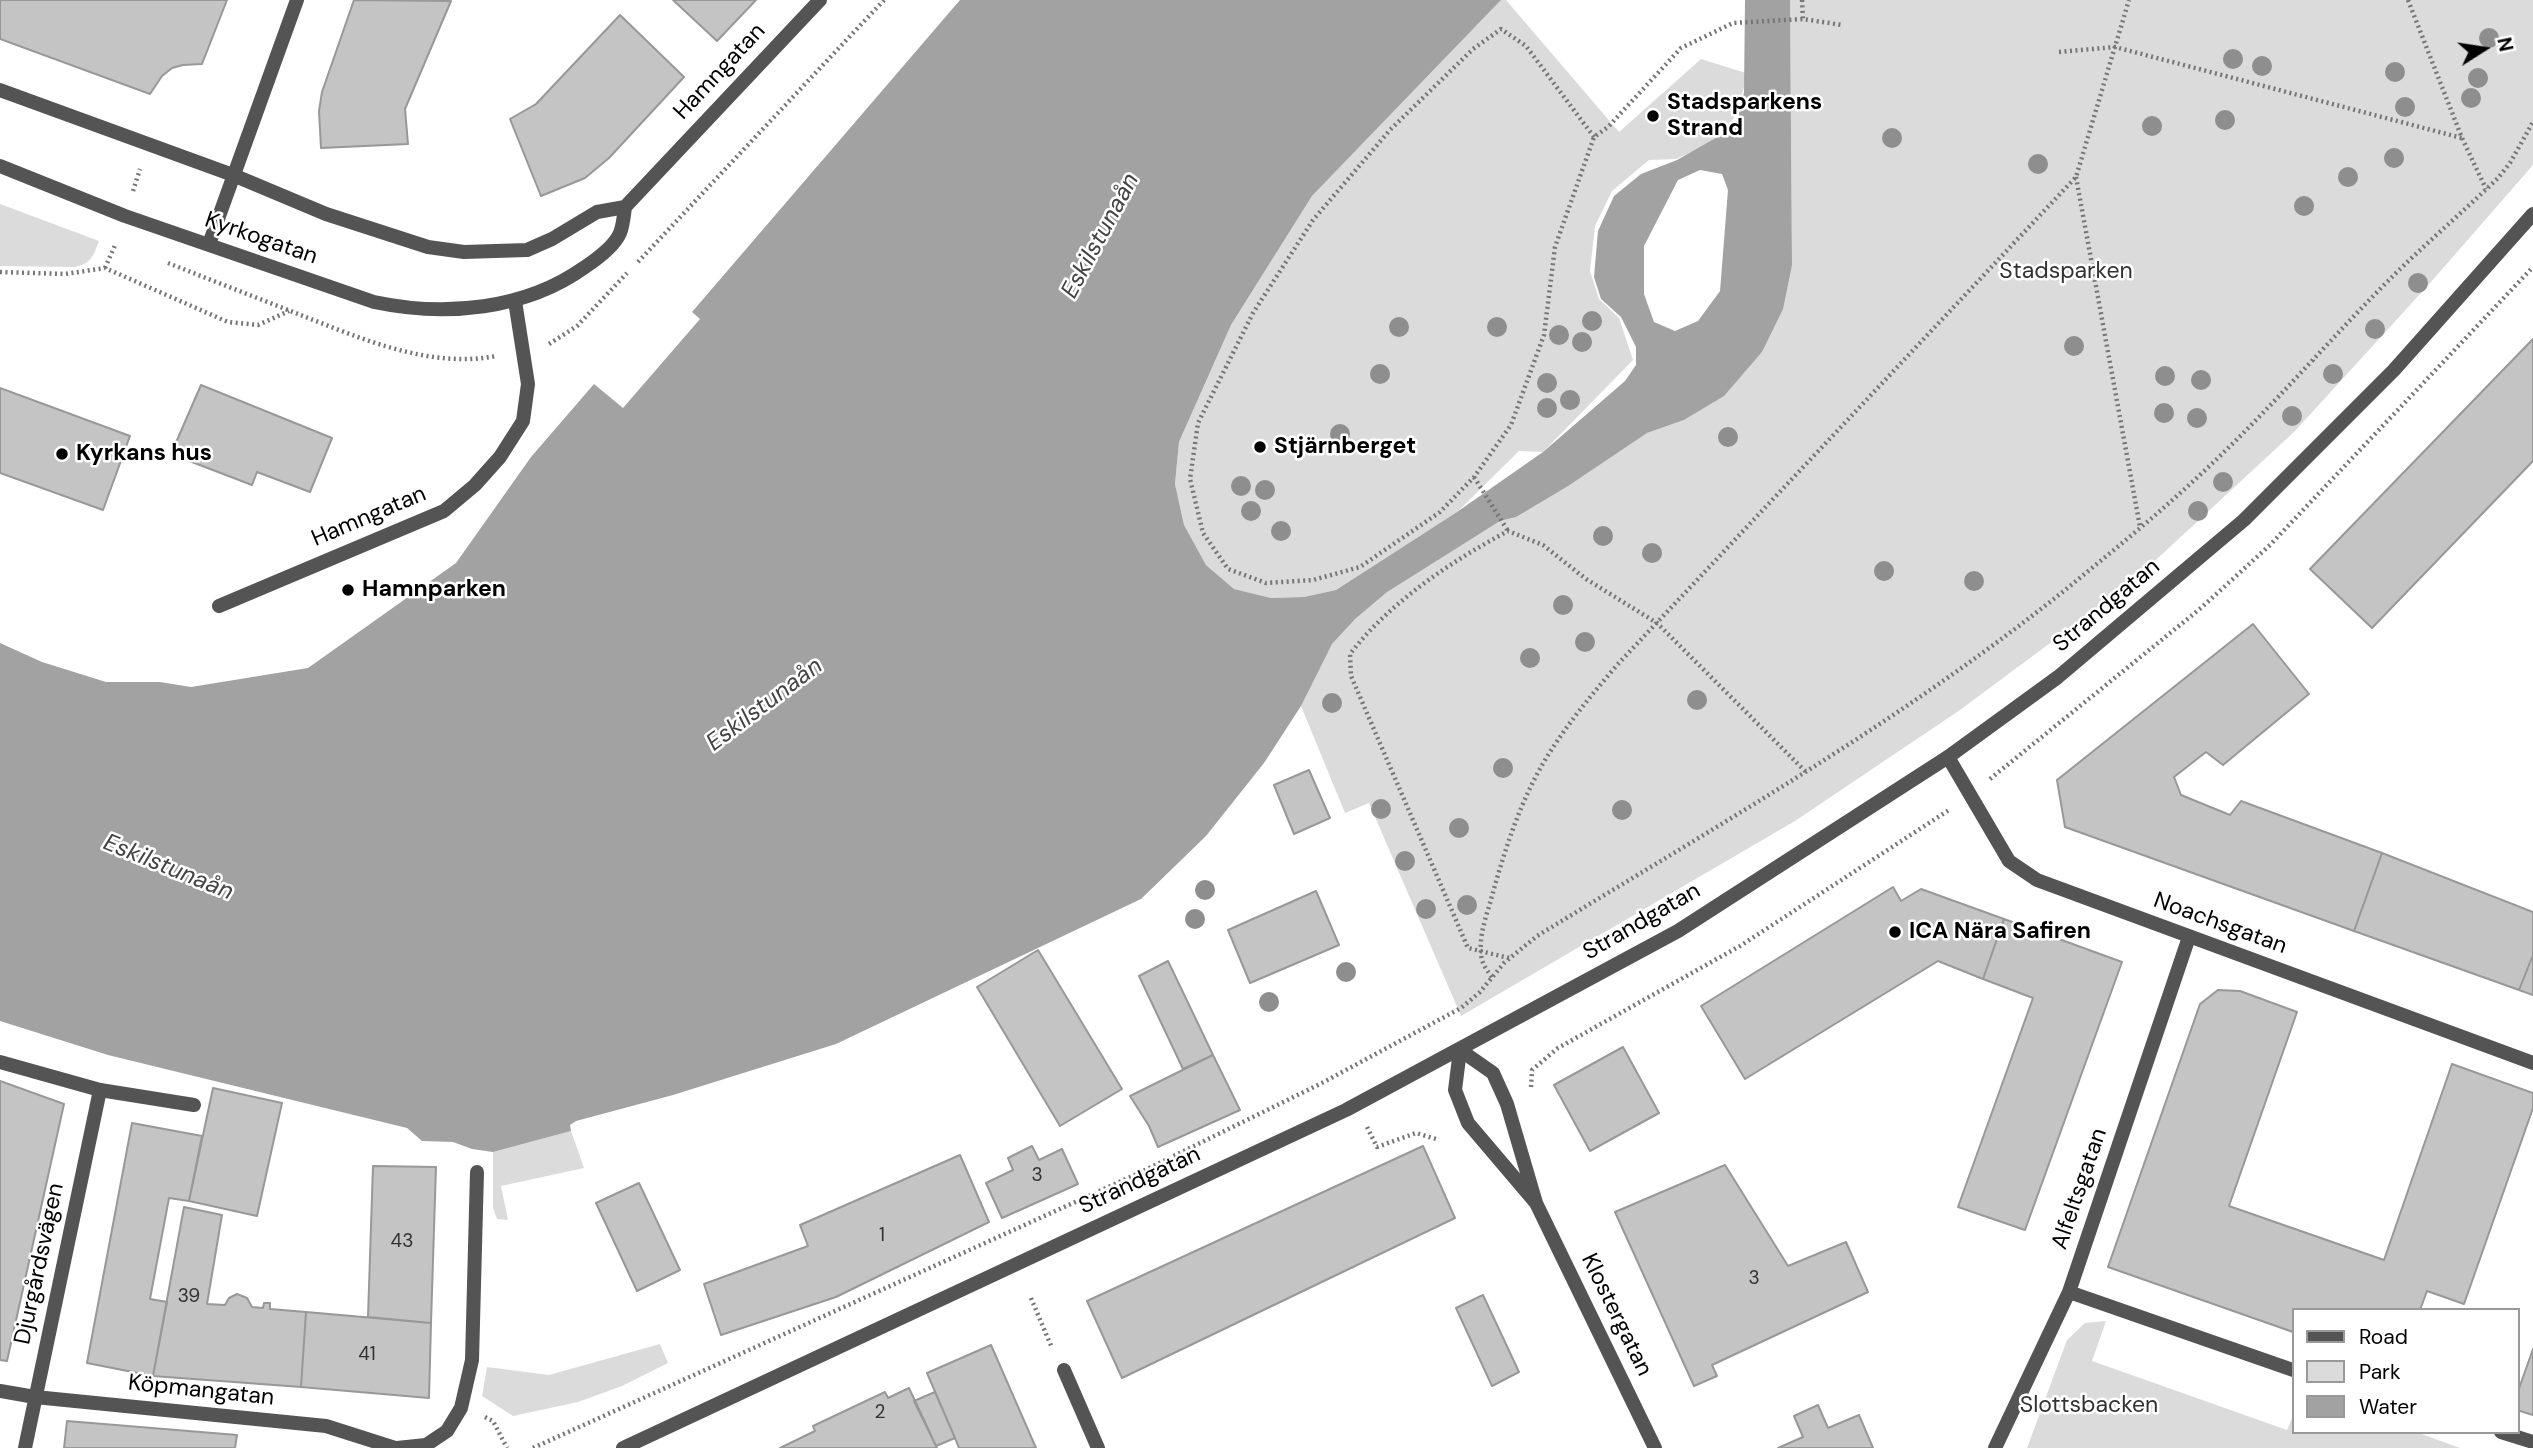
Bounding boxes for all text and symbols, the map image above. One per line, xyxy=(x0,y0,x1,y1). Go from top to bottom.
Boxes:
north arrow xyxy=(2449,14,2519,84)
street label: Hamngatan xyxy=(668,18,772,126)
text: N xyxy=(2491,35,2519,54)
place label: Stadsparkens Strand xyxy=(1667,89,1822,143)
marker: Stadsparkens Strand xyxy=(1645,108,1661,124)
water label: Eskilstunaån xyxy=(1056,169,1146,303)
street label: Kyrkogatan xyxy=(201,207,321,271)
park label: Stadsparken xyxy=(1999,258,2133,286)
place label: Stjärnberget xyxy=(1274,433,1416,461)
marker: Stjärnberget xyxy=(1252,439,1268,455)
place label: Kyrkans hus xyxy=(76,440,212,468)
marker: Kyrkans hus xyxy=(54,446,70,462)
street label: Hamngatan xyxy=(308,481,430,553)
street label: Strandgatan xyxy=(2048,553,2166,659)
place label: Hamnparken xyxy=(362,576,506,604)
marker: Hamnparken xyxy=(340,582,356,598)
water label: Eskilstunaån xyxy=(701,652,829,758)
water label: Eskilstunaån xyxy=(99,829,237,907)
street label: Strandgatan xyxy=(1578,877,1706,967)
street label: Noachsgatan xyxy=(2150,887,2290,961)
place label: ICA Nära Safiren xyxy=(1909,918,2091,946)
marker: ICA Nära Safiren xyxy=(1887,924,1903,940)
street label: Alfeltsgatan xyxy=(2046,1125,2114,1253)
street label: Strandgatan xyxy=(1075,1141,1205,1221)
house number: 3 xyxy=(1031,1165,1043,1187)
street label: Djurgårdsvägen xyxy=(9,1181,71,1347)
house number: 1 xyxy=(879,1225,885,1247)
house number: 43 xyxy=(391,1231,413,1253)
street label: Klostergatan xyxy=(1574,1249,1658,1381)
house number: 3 xyxy=(1748,1268,1760,1290)
house number: 39 xyxy=(178,1286,200,1308)
legend xyxy=(2292,1308,2519,1434)
text: Road xyxy=(2359,1323,2408,1351)
house number: 41 xyxy=(358,1344,376,1366)
text: Park xyxy=(2359,1358,2400,1386)
street label: Köpmangatan xyxy=(127,1370,275,1412)
park label: Slottsbacken xyxy=(2020,1392,2158,1420)
text: Water xyxy=(2359,1393,2417,1421)
house number: 2 xyxy=(875,1402,885,1424)

